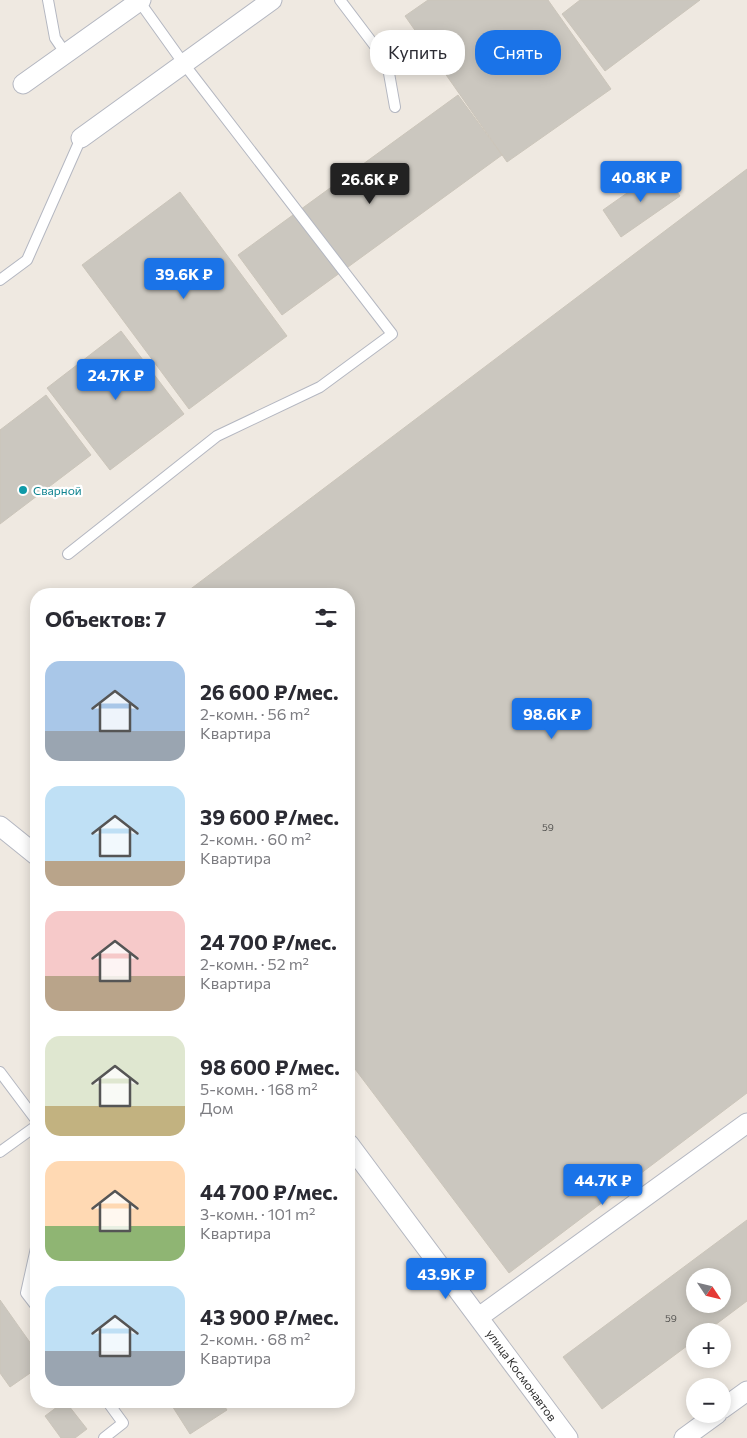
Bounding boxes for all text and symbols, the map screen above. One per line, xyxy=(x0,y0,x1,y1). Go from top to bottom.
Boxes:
chip: Купить xyxy=(370,30,465,75)
chip: Снять xyxy=(475,30,561,75)
pin: 40.8K ₽ xyxy=(595,160,687,203)
pin: 26.6K ₽ xyxy=(324,162,416,205)
text: 40.8K ₽ xyxy=(612,167,670,186)
text: 26.6K ₽ xyxy=(341,169,399,188)
pin: 39.6K ₽ xyxy=(138,258,230,300)
text: 39.6K ₽ xyxy=(155,264,213,283)
pin: 24.7K ₽ xyxy=(70,358,162,401)
text: 24.7K ₽ xyxy=(88,365,144,384)
place label: Сварной xyxy=(33,483,82,497)
marker: Сварной xyxy=(17,484,29,496)
icon: filters xyxy=(312,604,340,632)
text: Объектов: 7 xyxy=(45,606,166,631)
text: 26 600 ₽/мес. xyxy=(200,679,339,704)
icon: home xyxy=(85,681,145,741)
pin: 98.6K ₽ xyxy=(506,698,598,740)
text: 2-комн. · 56 m² xyxy=(200,704,310,723)
text: 98.6K ₽ xyxy=(523,704,581,723)
text: Квартира xyxy=(200,723,271,742)
text: 39 600 ₽/мес. xyxy=(200,804,339,829)
icon: home xyxy=(85,806,145,866)
house number: 59 xyxy=(542,821,554,833)
text: 2-комн. · 60 m² xyxy=(200,829,311,848)
text: Квартира xyxy=(200,848,271,867)
text: 24 700 ₽/мес. xyxy=(200,929,337,954)
icon: home xyxy=(85,931,145,991)
text: 2-комн. · 52 m² xyxy=(200,954,309,973)
text: Квартира xyxy=(200,973,271,992)
text: 98 600 ₽/мес. xyxy=(200,1054,340,1079)
icon: home xyxy=(85,1056,145,1116)
text: 5-комн. · 168 m² xyxy=(200,1079,318,1098)
text: Дом xyxy=(200,1098,233,1117)
pin: 44.7K ₽ xyxy=(557,1164,649,1206)
text: 44.7K ₽ xyxy=(574,1170,632,1189)
text: 44 700 ₽/мес. xyxy=(200,1179,338,1204)
icon: home xyxy=(85,1181,145,1241)
text: 3-комн. · 101 m² xyxy=(200,1204,315,1223)
text: Квартира xyxy=(200,1223,271,1242)
pin: 43.9K ₽ xyxy=(400,1258,492,1300)
text: 43.9K ₽ xyxy=(417,1264,475,1283)
north arrow xyxy=(686,1268,731,1312)
map controls xyxy=(686,1268,731,1423)
text: 43 900 ₽/мес. xyxy=(200,1304,339,1329)
icon: home xyxy=(85,1306,145,1366)
house number: 59 xyxy=(665,1312,677,1324)
button: + xyxy=(686,1323,731,1368)
street label: улица Космонавтов xyxy=(484,1326,560,1424)
text: 2-комн. · 68 m² xyxy=(200,1329,310,1348)
text: Квартира xyxy=(200,1348,271,1367)
button: − xyxy=(686,1378,731,1423)

